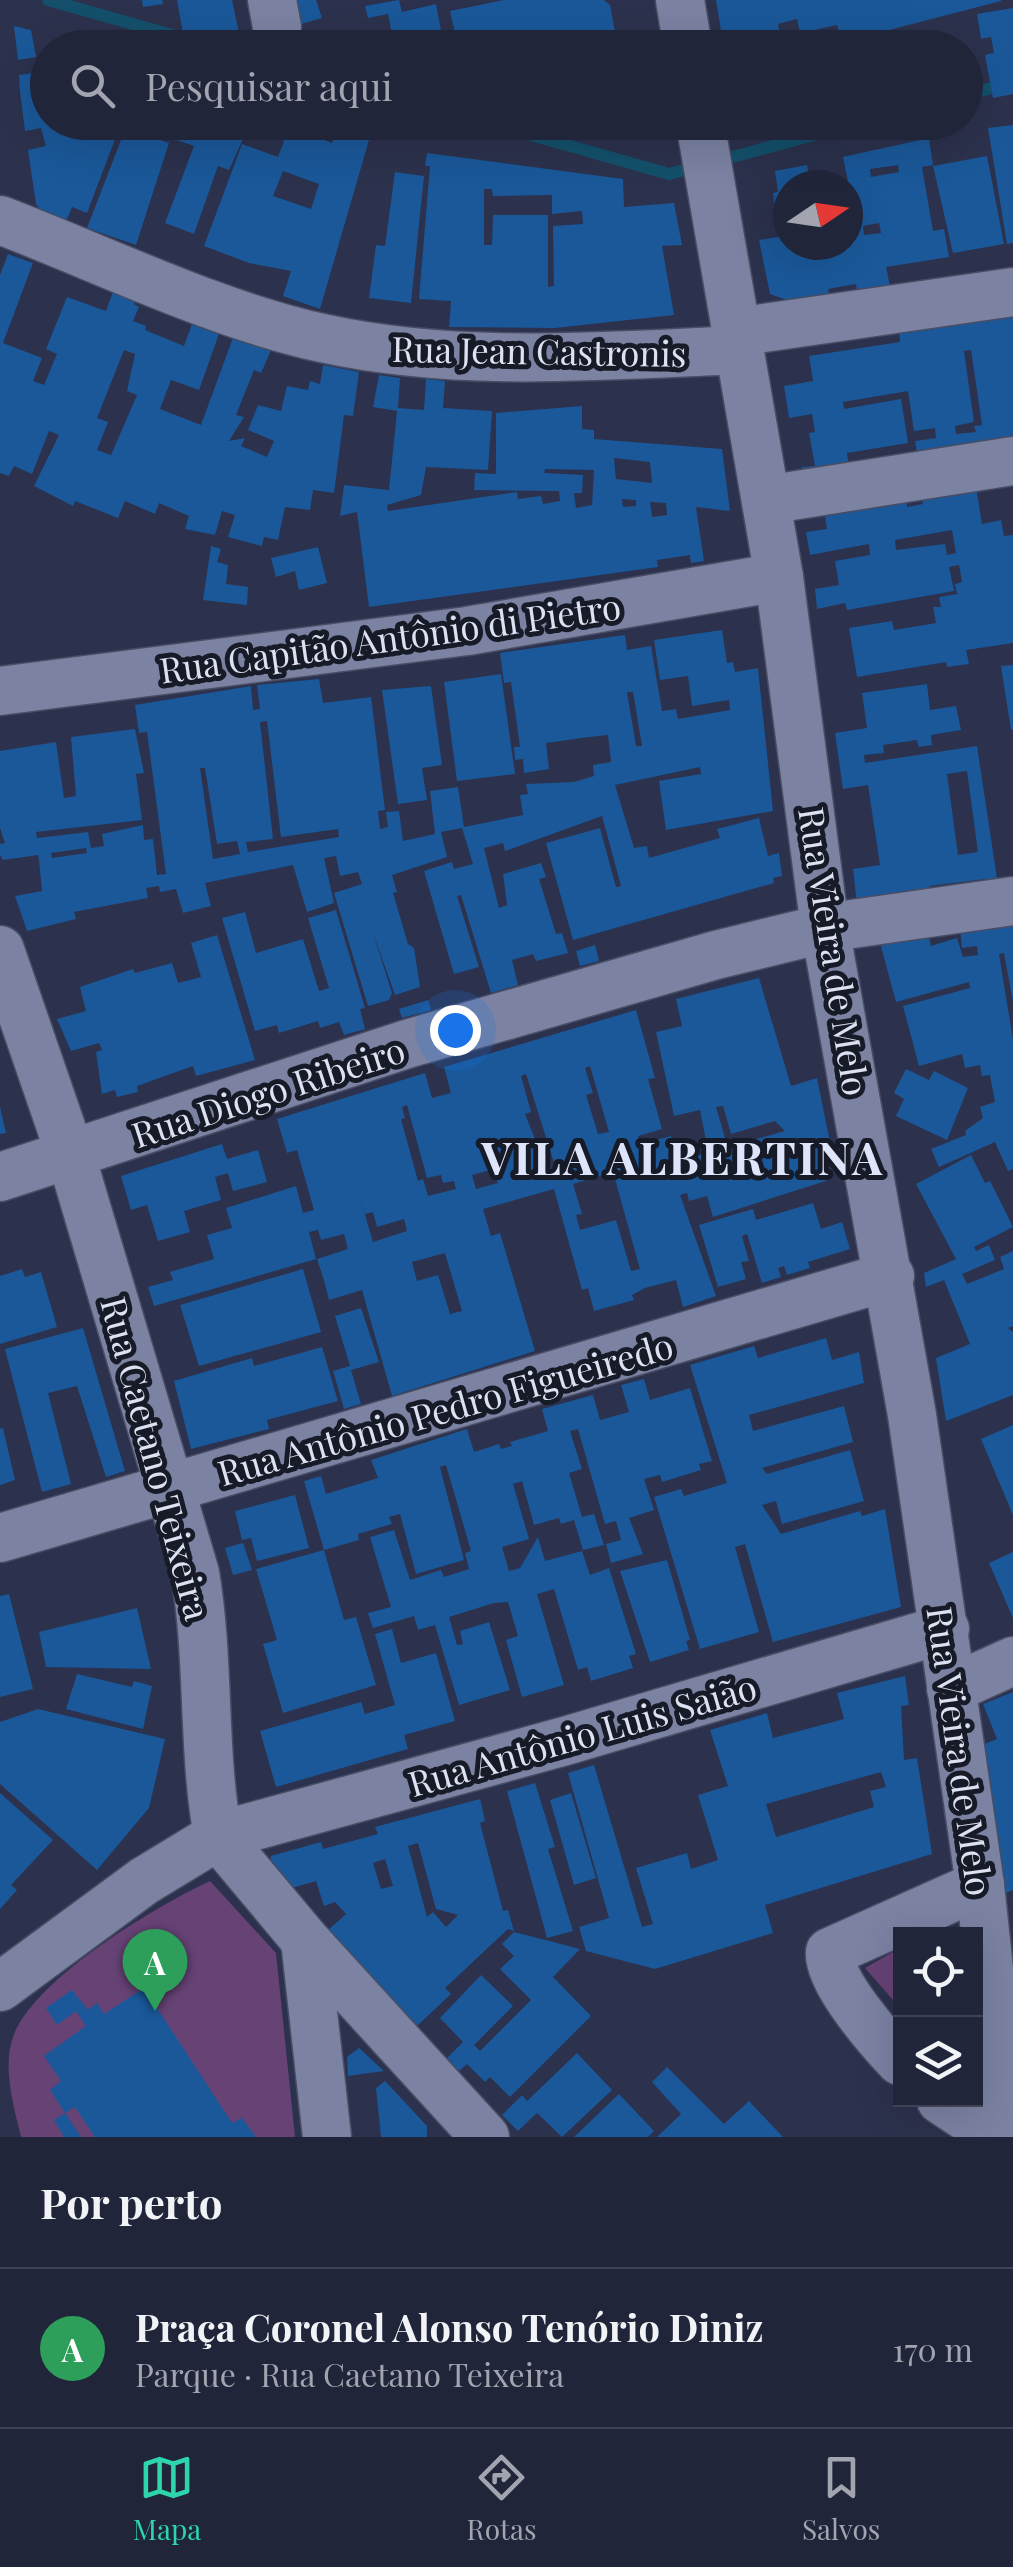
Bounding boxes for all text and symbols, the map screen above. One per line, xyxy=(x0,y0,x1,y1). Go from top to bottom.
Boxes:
search box xyxy=(30,30,983,140)
icon: search xyxy=(65,58,120,113)
text: Pesquisar aqui xyxy=(145,60,393,111)
north arrow xyxy=(773,170,863,260)
street label: Rua Jean Castronis xyxy=(391,324,687,376)
street label: Rua Capitão Antônio di Pietro xyxy=(156,581,624,693)
street label: Rua Vieira de Melo xyxy=(789,803,881,1099)
your location xyxy=(430,1005,481,1056)
street label: Rua Diogo Ribeiro xyxy=(126,1025,410,1157)
district label: VILA ALBERTINA xyxy=(480,1126,885,1186)
street label: Rua Caetano Teixeira xyxy=(91,1291,223,1625)
street label: Rua Antônio Pedro Figueiredo xyxy=(212,1320,678,1496)
street label: Rua Vieira de Melo xyxy=(917,1603,1005,1899)
street label: Rua Antônio Luis Saião xyxy=(403,1662,761,1806)
map controls xyxy=(893,1927,983,2107)
button: locate xyxy=(893,1927,983,2017)
pin: A xyxy=(122,1928,188,2011)
button: layers xyxy=(893,2017,983,2107)
text: Por perto xyxy=(40,2174,223,2230)
text: Praça Coronel Alonso Tenório Diniz xyxy=(135,2301,764,2352)
text: A xyxy=(62,2327,83,2370)
text: 170 m xyxy=(893,2327,973,2370)
text: Parque · Rua Caetano Teixeira xyxy=(135,2352,564,2395)
tab: Mapa xyxy=(133,2450,201,2547)
tab: Rotas xyxy=(467,2450,536,2547)
tab: Salvos xyxy=(802,2450,880,2547)

